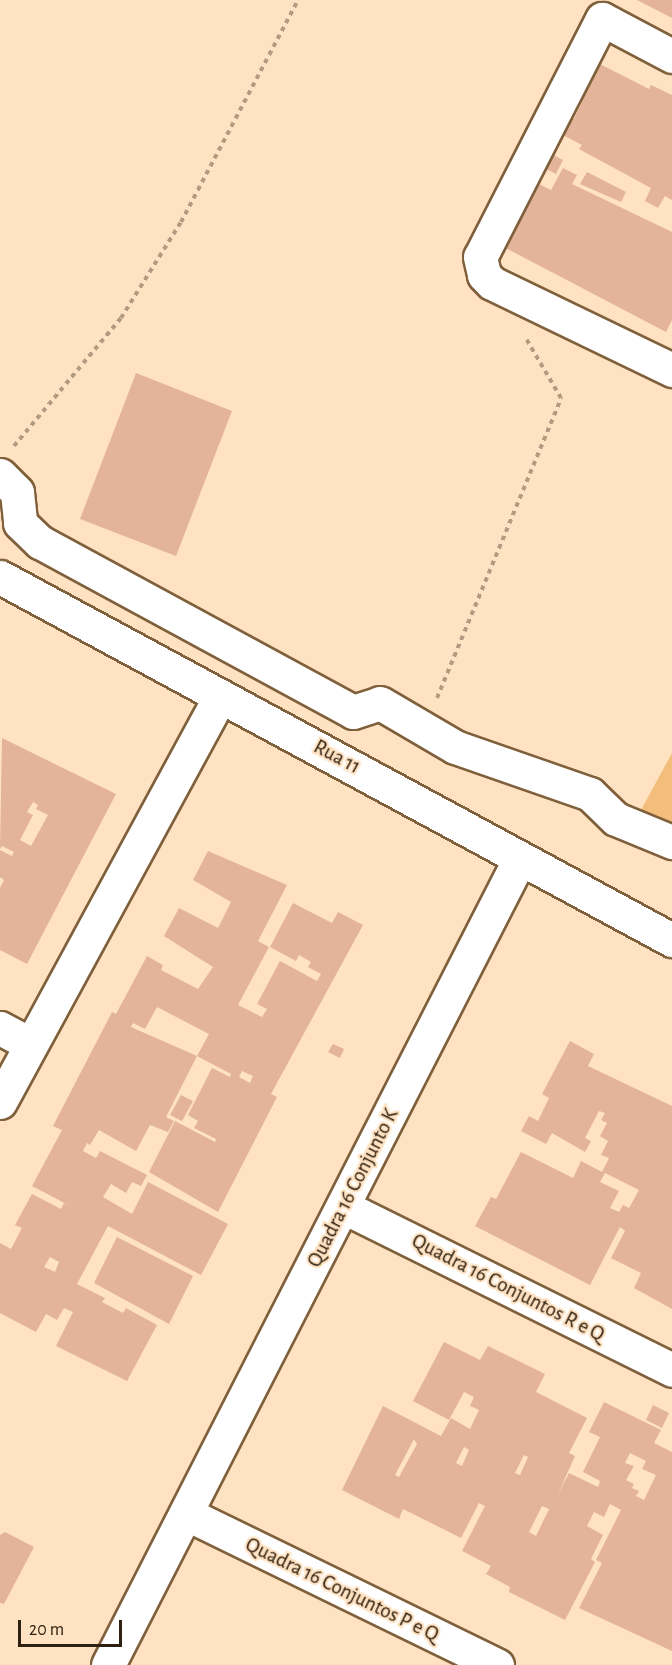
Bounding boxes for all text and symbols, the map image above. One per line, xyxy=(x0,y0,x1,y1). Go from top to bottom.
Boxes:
street label: Rua 11 xyxy=(309,734,365,780)
street label: Quadra 16 Conjunto K xyxy=(302,1104,404,1272)
street label: Quadra 16 Conjuntos R e Q xyxy=(407,1228,609,1348)
street label: Quadra 16 Conjuntos P e Q xyxy=(241,1532,443,1648)
scale bar xyxy=(21,1608,124,1646)
text: 20 m xyxy=(29,1621,64,1639)

